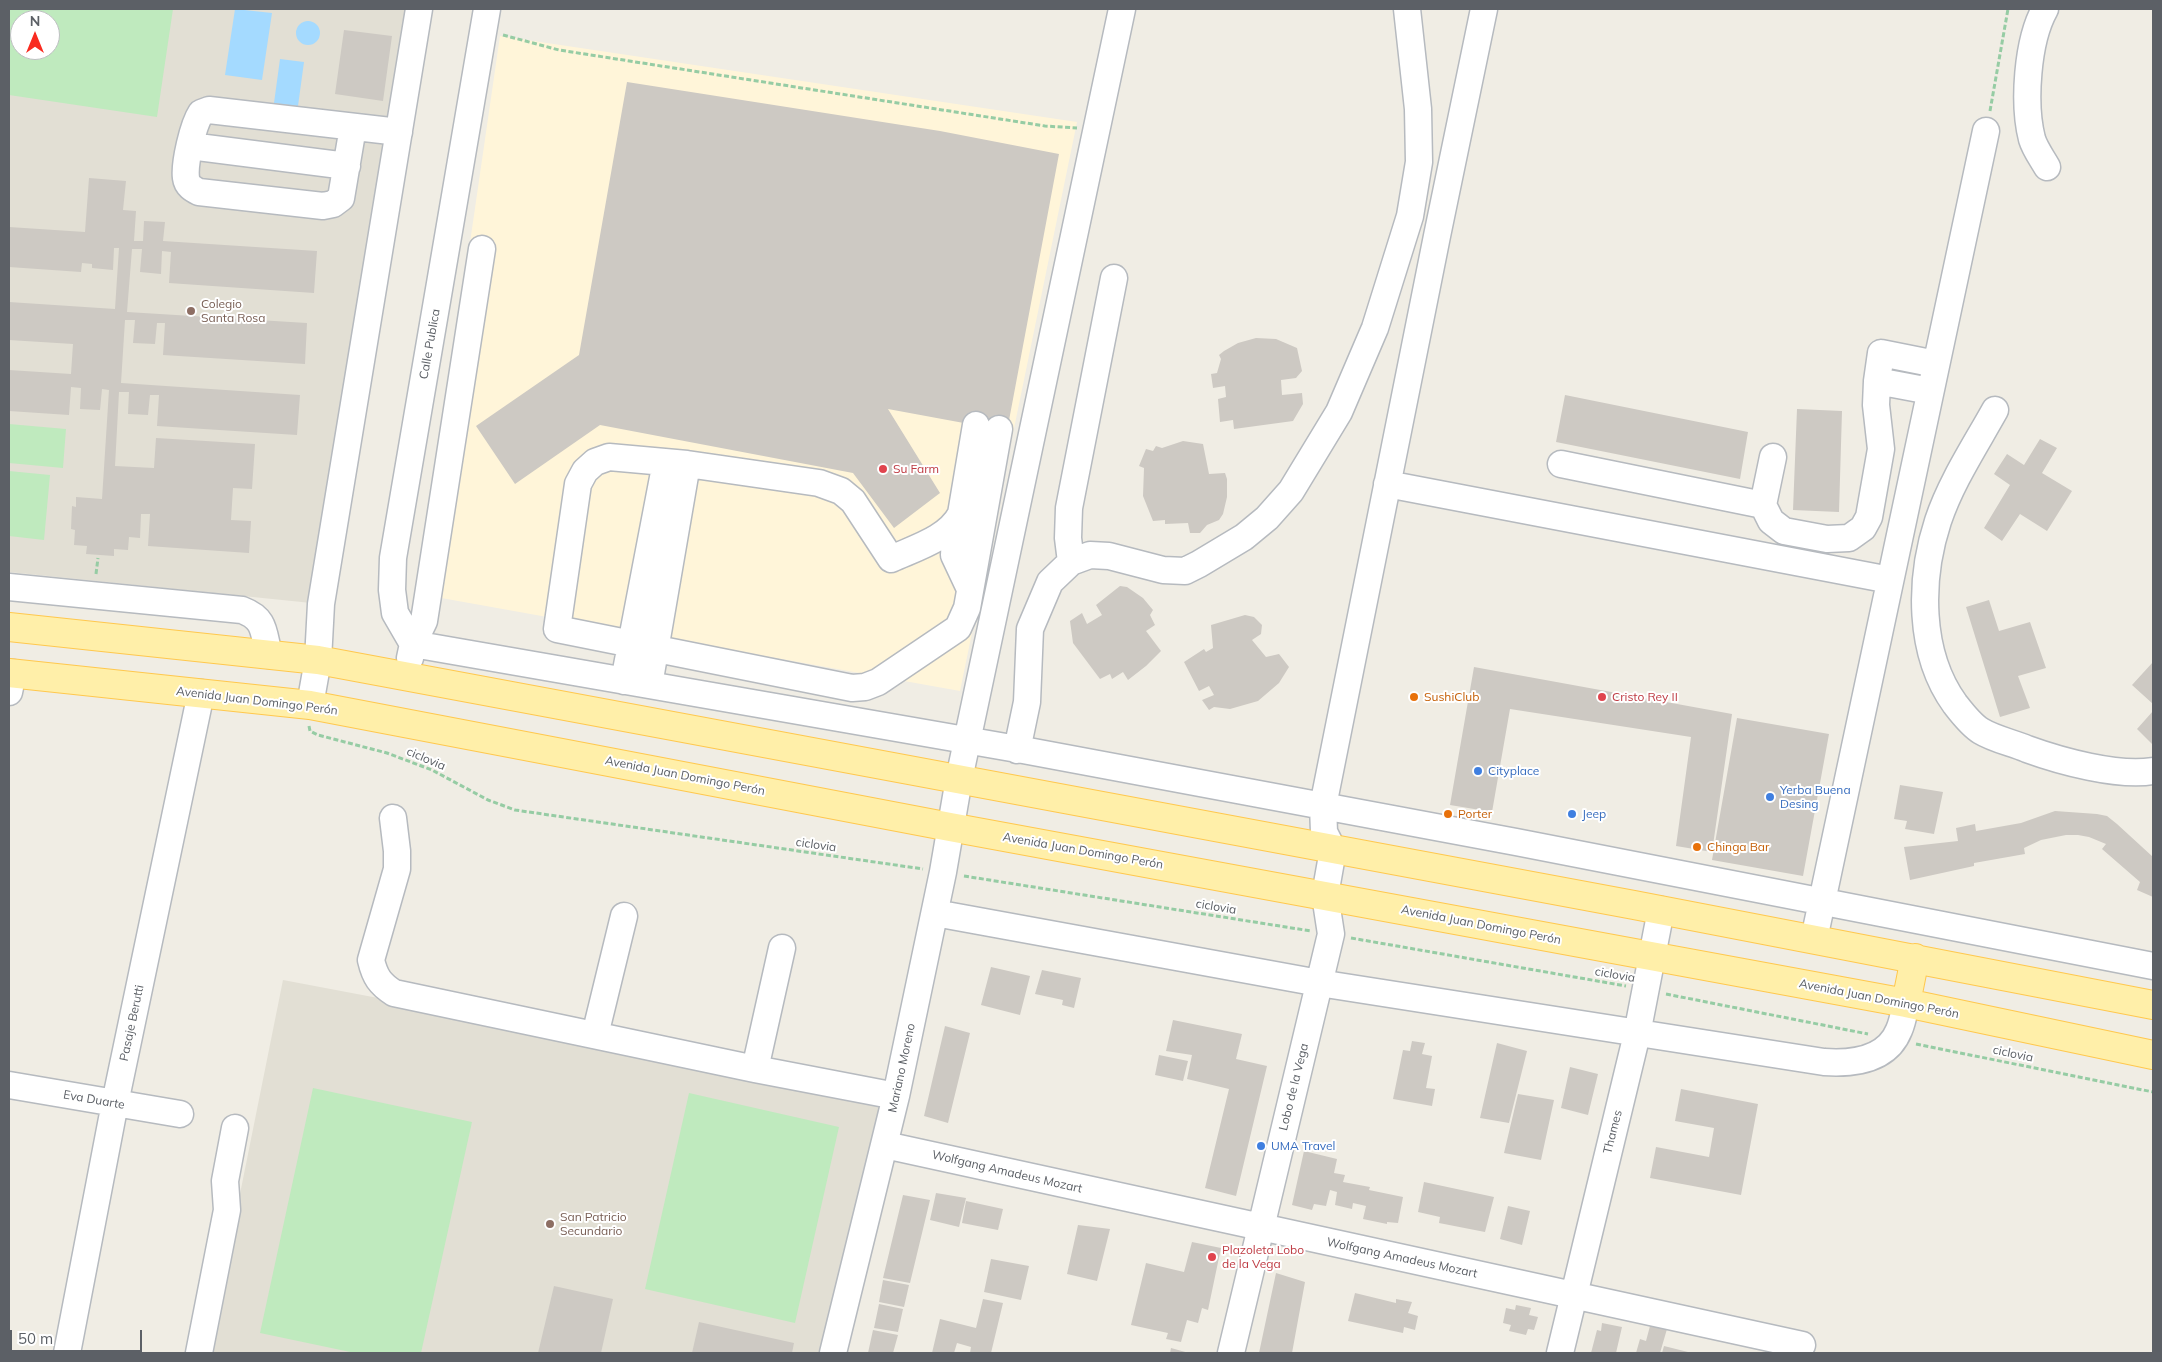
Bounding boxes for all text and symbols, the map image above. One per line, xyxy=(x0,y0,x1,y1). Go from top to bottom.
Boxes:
north arrow xyxy=(10,10,60,60)
text: N xyxy=(30,12,40,30)
place label: Colegio Santa Rosa xyxy=(201,297,265,325)
marker: Colegio Santa Rosa xyxy=(185,305,197,317)
street label: Calle Publica xyxy=(417,308,443,380)
place label: Su Farm xyxy=(893,462,939,476)
marker: Su Farm xyxy=(877,463,889,475)
street label: Avenida Juan Domingo Perón xyxy=(175,684,339,718)
place label: SushiClub xyxy=(1424,690,1479,704)
place label: Cristo Rey II xyxy=(1612,690,1678,704)
marker: SushiClub xyxy=(1408,691,1420,703)
marker: Cristo Rey II xyxy=(1596,691,1608,703)
street label: ciclovia xyxy=(404,744,448,774)
street label: Avenida Juan Domingo Perón xyxy=(604,753,766,799)
place label: Cityplace xyxy=(1488,764,1539,778)
marker: Cityplace xyxy=(1472,765,1484,777)
place label: Yerba Buena Desing xyxy=(1780,783,1851,811)
marker: Yerba Buena Desing xyxy=(1764,791,1776,803)
place label: Porter xyxy=(1458,807,1492,821)
place label: Jeep xyxy=(1582,807,1606,821)
marker: Porter xyxy=(1442,808,1454,820)
marker: Jeep xyxy=(1566,808,1578,820)
street label: Avenida Juan Domingo Perón xyxy=(1002,830,1164,872)
street label: ciclovia xyxy=(795,835,837,855)
place label: Chinga Bar xyxy=(1707,840,1769,854)
marker: Chinga Bar xyxy=(1691,841,1703,853)
street label: ciclovia xyxy=(1195,897,1237,917)
street label: Avenida Juan Domingo Perón xyxy=(1400,902,1562,948)
street label: ciclovia xyxy=(1594,964,1636,986)
street label: Avenida Juan Domingo Perón xyxy=(1798,976,1960,1022)
street label: Pasaje Berutti xyxy=(117,984,147,1062)
street label: Mariano Moreno xyxy=(886,1022,918,1114)
street label: Lobo de la Vega xyxy=(1276,1042,1312,1132)
street label: ciclovia xyxy=(1992,1043,2034,1065)
street label: Eva Duarte xyxy=(62,1088,126,1112)
street label: Thames xyxy=(1601,1109,1625,1155)
place label: UMA Travel xyxy=(1271,1139,1335,1153)
marker: UMA Travel xyxy=(1255,1140,1267,1152)
street label: Wolfgang Amadeus Mozart xyxy=(931,1148,1083,1196)
place label: San Patricio Secundario xyxy=(560,1210,627,1238)
marker: San Patricio Secundario xyxy=(544,1218,556,1230)
street label: Wolfgang Amadeus Mozart xyxy=(1325,1235,1479,1281)
place label: Plazoleta Lobo de la Vega xyxy=(1222,1243,1304,1271)
marker: Plazoleta Lobo de la Vega xyxy=(1206,1251,1218,1263)
scale bar xyxy=(12,1320,145,1352)
text: 50 m xyxy=(18,1329,53,1348)

